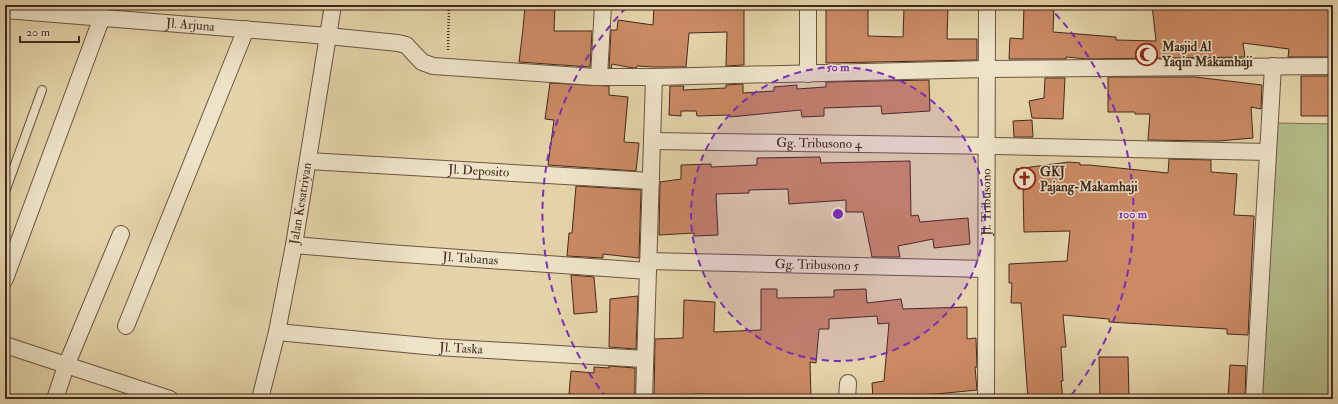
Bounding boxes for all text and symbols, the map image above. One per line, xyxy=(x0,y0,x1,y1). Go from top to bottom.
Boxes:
street label: Jl. Arjuna xyxy=(164,15,216,35)
scale bar xyxy=(20,18,79,44)
text: 20 m xyxy=(26,25,51,40)
place label: Masjid Al Yaqin Makamhaji xyxy=(1161,39,1253,71)
mosque icon: Masjid Al Yaqin Makamhaji xyxy=(1133,41,1159,67)
text: 50 m xyxy=(826,60,850,75)
street label: Gg. Tribusono 4 xyxy=(776,135,863,152)
street label: Jalan Kesatriyan xyxy=(286,161,315,247)
street label: Jl. Deposito xyxy=(447,161,510,181)
place label: GKJ Pajang-Makamhaji xyxy=(1040,164,1138,196)
church icon: GKJ Pajang-Makamhaji xyxy=(1012,166,1038,192)
street label: Jl. Tribusono xyxy=(978,168,995,237)
centre of rings xyxy=(831,207,845,221)
text: 100 m xyxy=(1119,207,1148,222)
street label: Jl. Tabanas xyxy=(441,249,499,269)
street label: Gg. Tribusono 5 xyxy=(775,256,860,274)
street label: Jl. Taska xyxy=(438,339,484,358)

